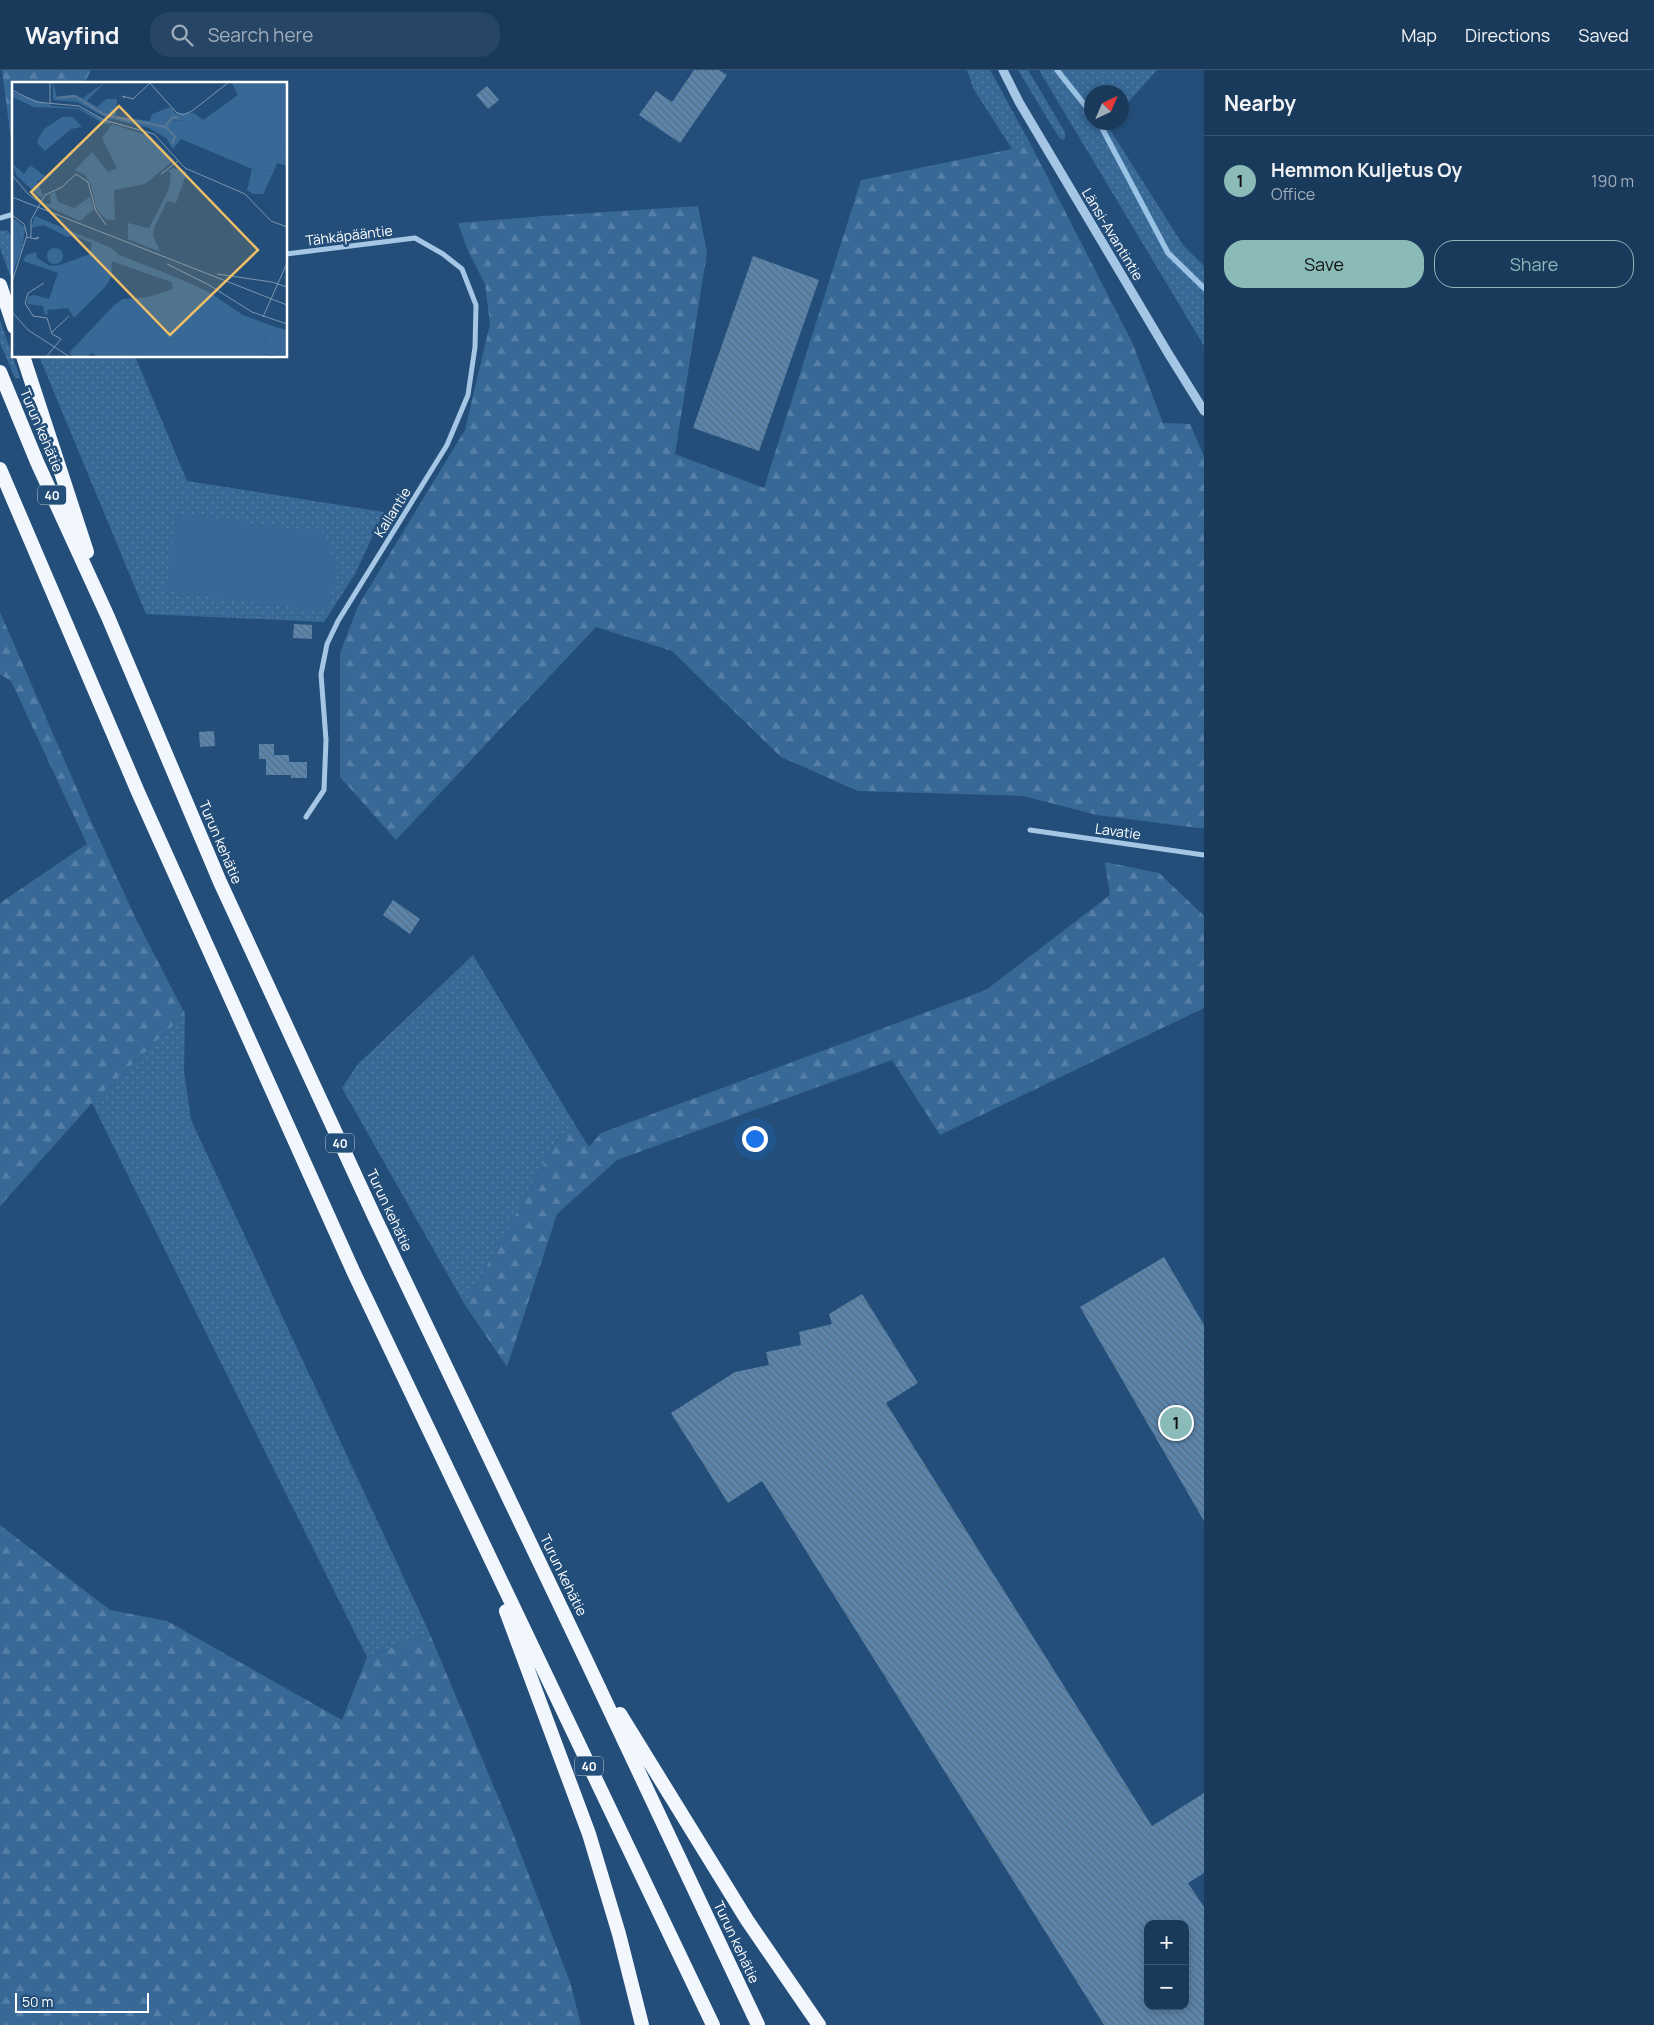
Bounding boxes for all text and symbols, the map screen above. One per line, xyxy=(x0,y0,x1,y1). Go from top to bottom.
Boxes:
search box xyxy=(150,12,500,57)
text: Wayfind xyxy=(25,18,120,51)
icon: search xyxy=(168,21,196,49)
text: Search here xyxy=(208,22,313,48)
text: Map xyxy=(1401,23,1437,47)
text: Directions xyxy=(1465,23,1550,47)
text: Saved xyxy=(1578,23,1629,47)
inset map xyxy=(12,82,288,358)
north arrow xyxy=(1084,85,1129,130)
text: Nearby xyxy=(1224,89,1296,117)
text: Hemmon Kuljetus Oy xyxy=(1271,157,1462,183)
text: 1 xyxy=(1236,170,1244,192)
text: 190 m xyxy=(1591,170,1634,192)
text: Office xyxy=(1271,183,1315,205)
street label: Länsi-Avantintie xyxy=(1078,184,1148,284)
street label: Tähkäpääntie xyxy=(304,220,394,250)
button: Save xyxy=(1224,240,1424,288)
button: Share xyxy=(1434,240,1634,288)
street label: Turun kehätie xyxy=(16,386,68,474)
street label: Kallantie xyxy=(369,483,415,541)
road number: 40 xyxy=(38,486,66,504)
street label: Turun kehätie xyxy=(195,798,247,886)
street label: Lavatie xyxy=(1094,818,1142,844)
your location xyxy=(742,1126,768,1152)
road number: 40 xyxy=(326,1134,354,1152)
street label: Turun kehätie xyxy=(363,1166,417,1254)
pin: 1 xyxy=(1160,1404,1192,1442)
street label: Turun kehätie xyxy=(536,1531,592,1619)
road number: 40 xyxy=(575,1756,603,1775)
street label: Turun kehätie xyxy=(710,1898,764,1986)
map controls xyxy=(1144,1920,1189,2010)
button: + xyxy=(1144,1920,1189,1965)
button: − xyxy=(1144,1965,1189,2010)
scale bar xyxy=(15,1990,149,2013)
text: 50 m xyxy=(22,1992,53,2011)

